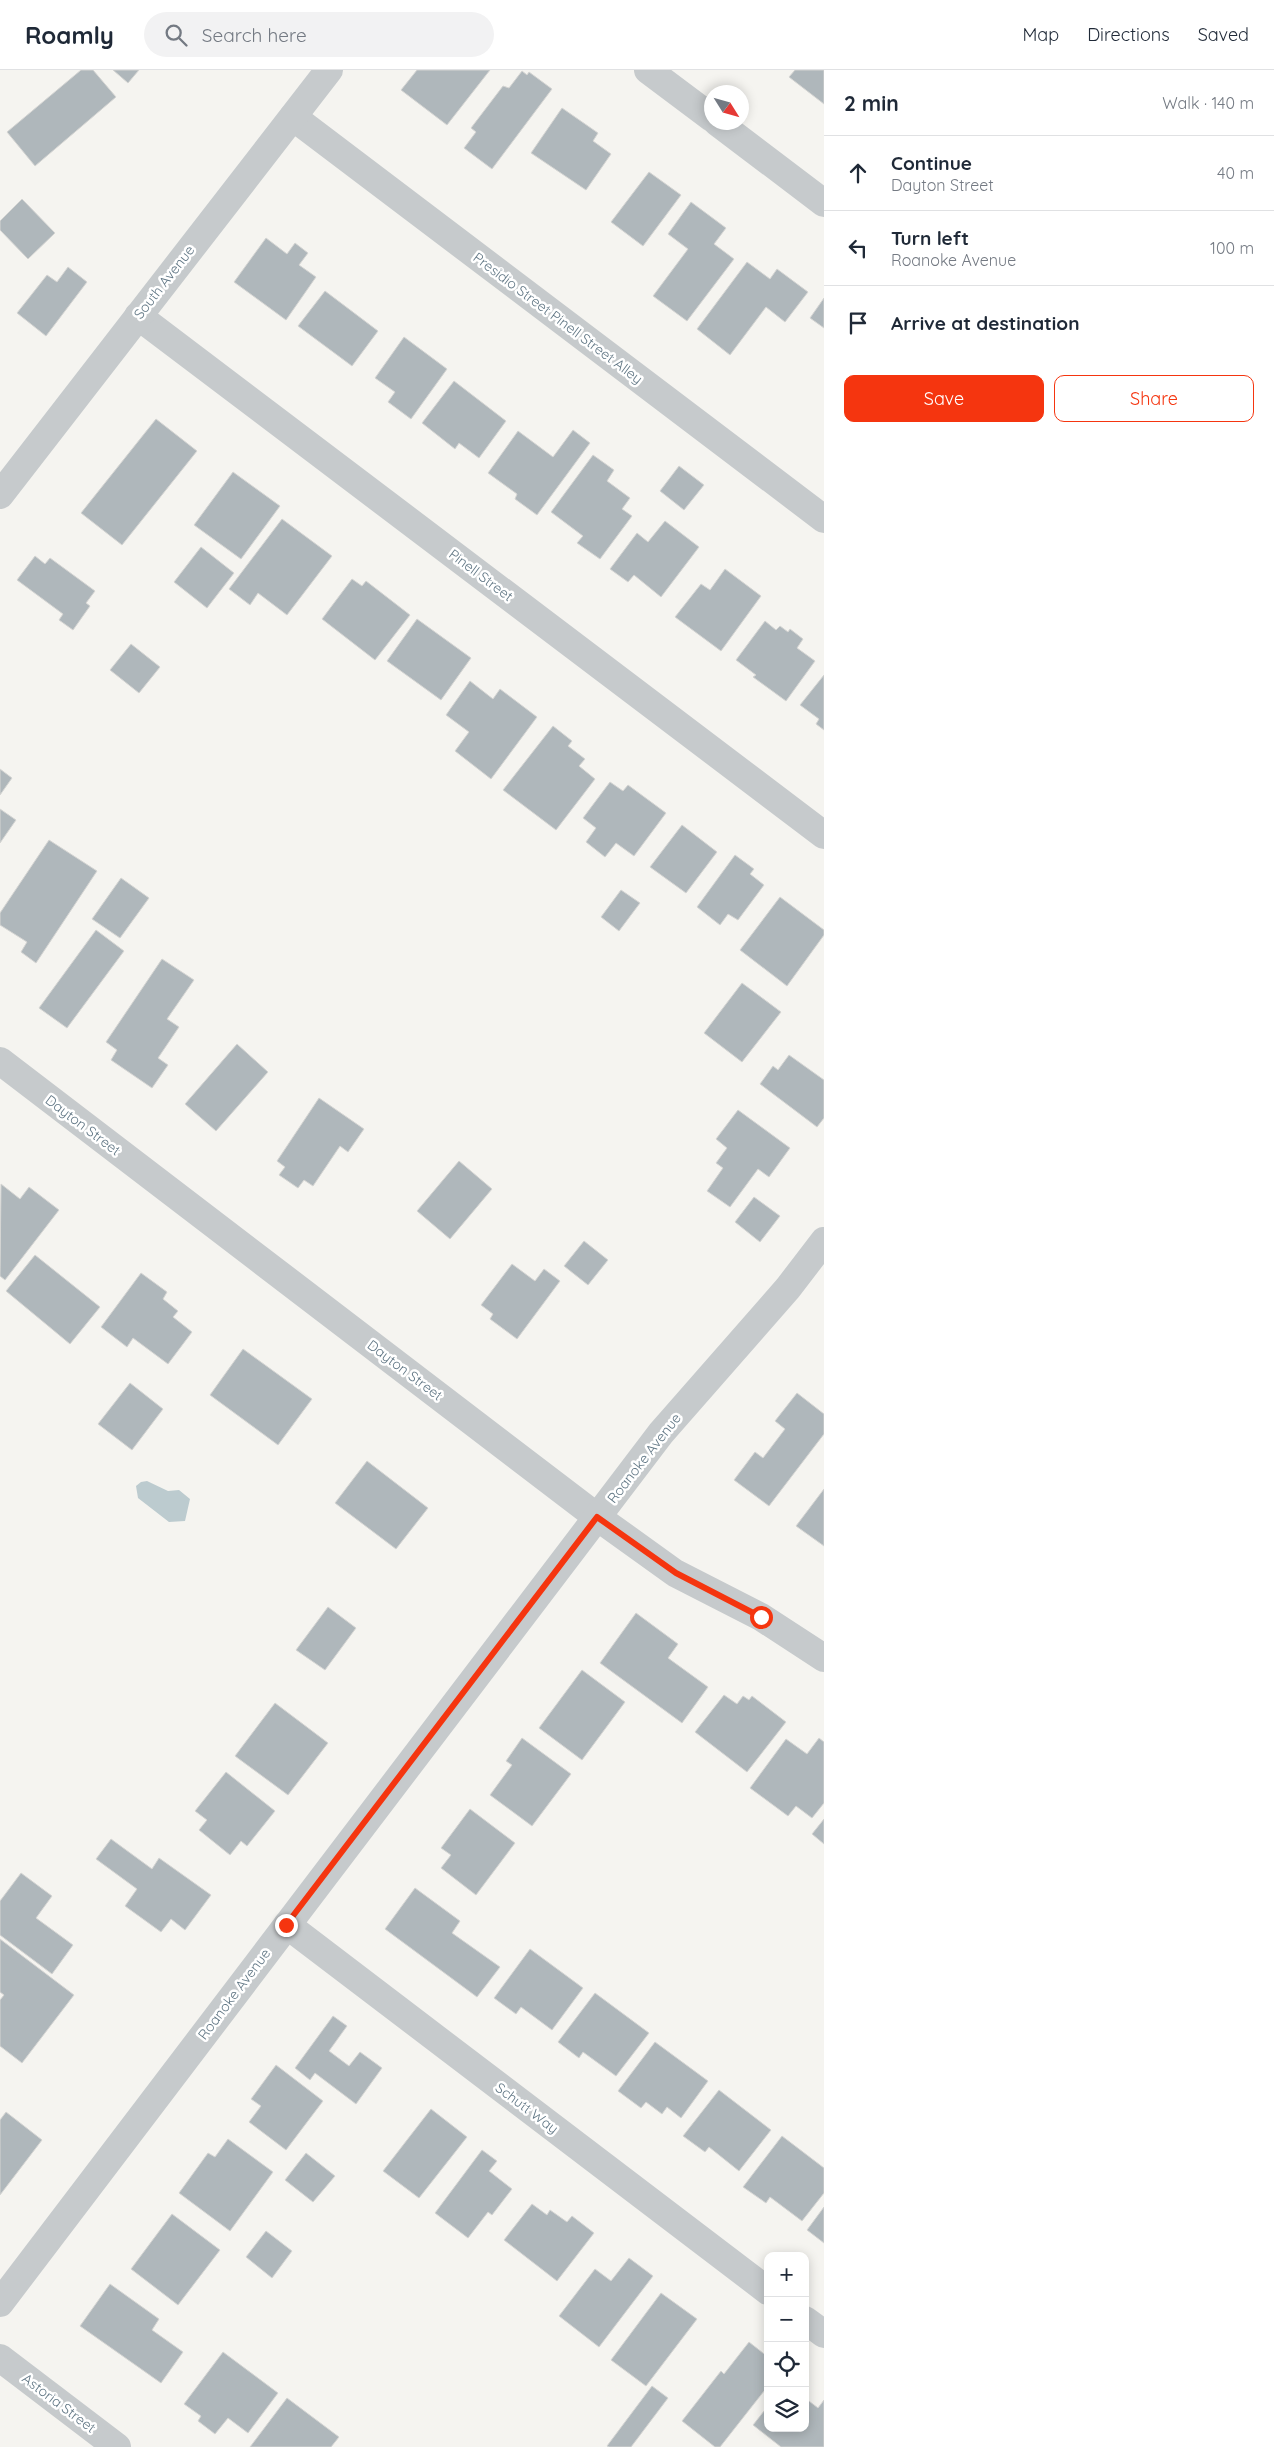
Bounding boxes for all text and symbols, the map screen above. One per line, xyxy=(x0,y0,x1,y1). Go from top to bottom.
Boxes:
search box xyxy=(144,12,494,57)
text: Roamly xyxy=(25,20,114,50)
icon: search xyxy=(162,21,190,49)
text: Search here xyxy=(202,23,307,47)
text: Map xyxy=(1022,23,1059,46)
text: Directions xyxy=(1087,23,1170,46)
text: Saved xyxy=(1198,23,1249,46)
north arrow xyxy=(704,85,749,130)
text: 2 min xyxy=(844,90,899,116)
text: Walk · 140 m xyxy=(1162,93,1254,113)
text: Continue xyxy=(891,151,972,175)
icon: ahead xyxy=(844,159,872,187)
text: 40 m xyxy=(1217,163,1254,183)
text: Dayton Street xyxy=(891,175,994,195)
text: Turn left xyxy=(891,226,969,250)
icon: left xyxy=(844,234,872,262)
text: 100 m xyxy=(1210,238,1254,258)
street label: South Avenue xyxy=(130,241,198,322)
street label: Presidio Street Pinell Street Alley xyxy=(470,248,646,388)
text: Roanoke Avenue xyxy=(891,250,1016,270)
icon: arrive xyxy=(844,309,872,337)
text: Arrive at destination xyxy=(891,311,1080,335)
button: Save xyxy=(844,375,1044,422)
button: Share xyxy=(1054,375,1254,422)
street label: Pinell Street xyxy=(445,545,517,605)
street label: Dayton Street xyxy=(42,1091,124,1159)
street label: Dayton Street xyxy=(364,1336,446,1404)
street label: Roanoke Avenue xyxy=(603,1409,685,1507)
route start xyxy=(750,1606,773,1629)
route end xyxy=(275,1914,298,1937)
street label: Roanoke Avenue xyxy=(194,1945,274,2043)
street label: Schutt Way xyxy=(492,2078,562,2138)
map controls xyxy=(764,2252,809,2432)
button: + xyxy=(764,2252,809,2297)
button: − xyxy=(764,2297,809,2342)
button: locate xyxy=(764,2342,809,2387)
street label: Astoria Street xyxy=(19,2369,100,2437)
button: layers xyxy=(764,2387,809,2432)

